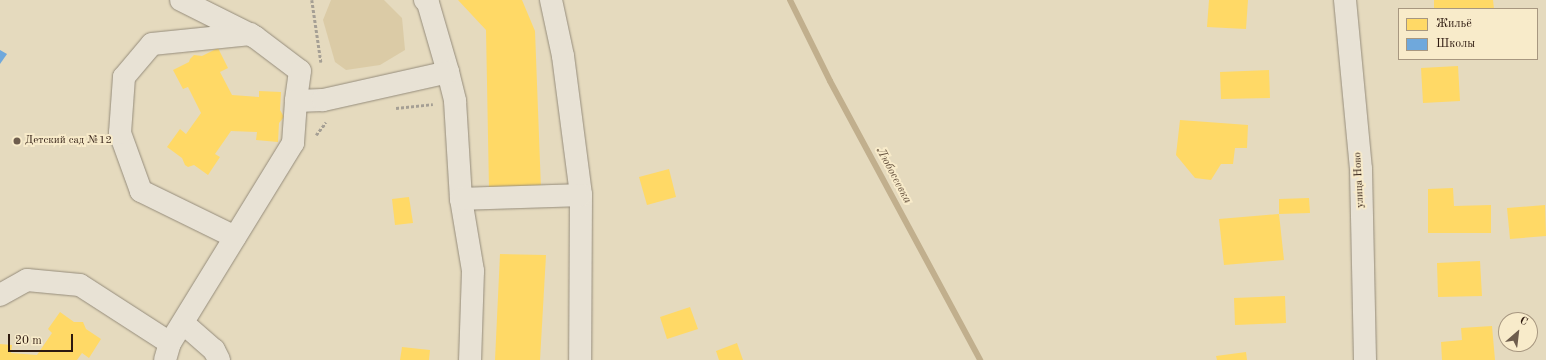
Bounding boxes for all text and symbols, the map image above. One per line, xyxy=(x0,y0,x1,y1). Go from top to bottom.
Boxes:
legend xyxy=(1398,8,1538,60)
text: Жильё xyxy=(1436,18,1472,30)
text: Школы xyxy=(1436,38,1475,50)
place label: Детский сад №12 xyxy=(25,134,112,148)
marker: Детский сад №12 xyxy=(12,136,22,146)
water label: Любосеевка xyxy=(872,145,914,207)
street label: улица Ново xyxy=(1352,152,1368,208)
north arrow xyxy=(1498,312,1538,352)
text: С xyxy=(1518,315,1529,328)
scale bar xyxy=(10,326,75,352)
text: 20 m xyxy=(15,335,42,347)

